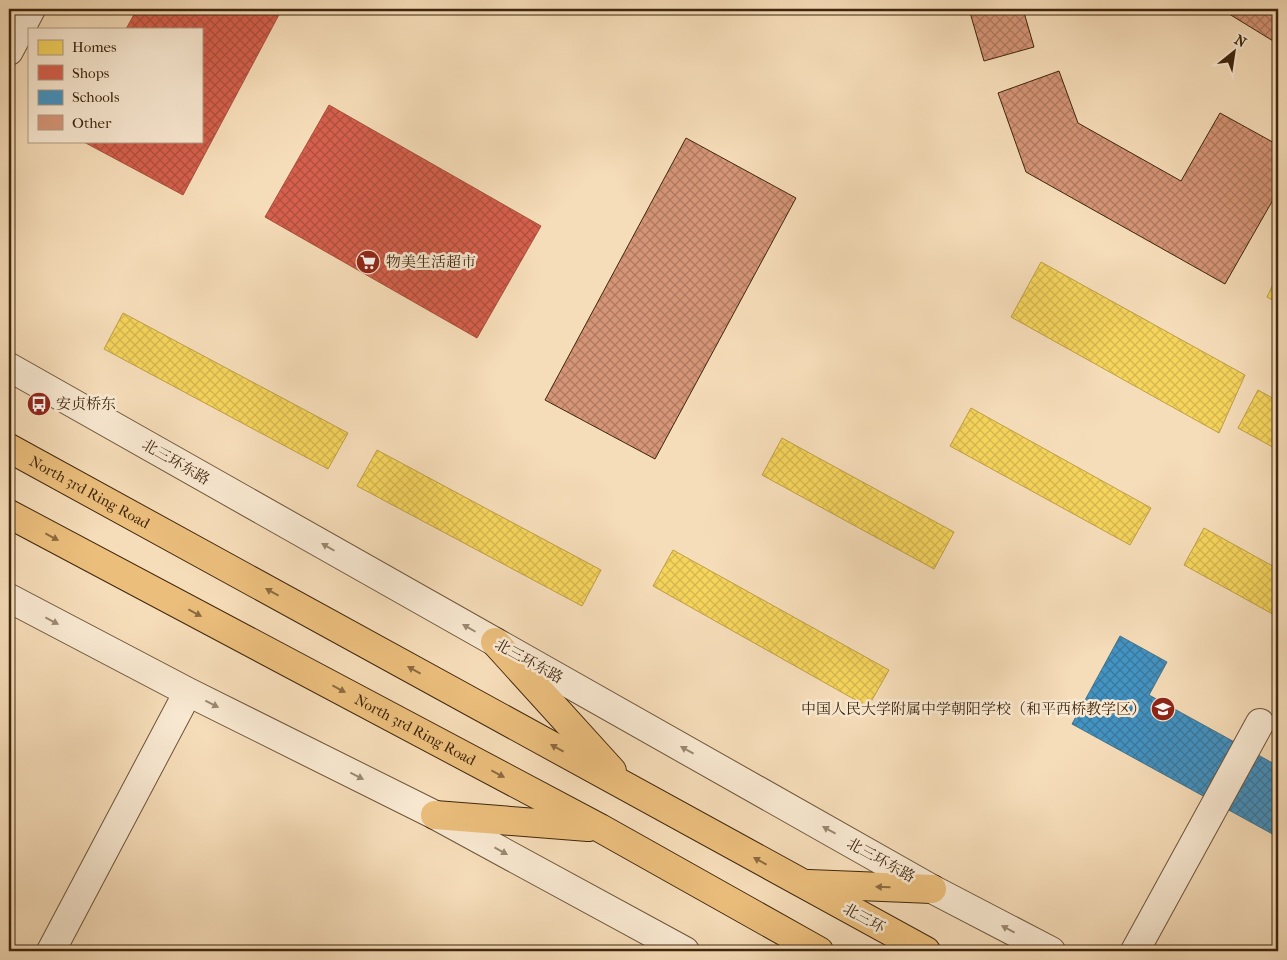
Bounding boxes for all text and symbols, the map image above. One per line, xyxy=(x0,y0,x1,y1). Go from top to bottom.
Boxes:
legend xyxy=(28,28,202,142)
north arrow xyxy=(1210,28,1260,78)
text: N xyxy=(1231,31,1249,51)
text: Homes xyxy=(72,38,117,56)
text: Shops xyxy=(72,64,110,82)
text: Schools xyxy=(72,88,120,106)
text: Other xyxy=(72,114,112,132)
supermarket icon: 物美生活超市 xyxy=(355,249,381,275)
place label: 物美生活超市 xyxy=(386,253,476,271)
bus stop icon: 安贞桥东 xyxy=(26,391,52,417)
place label: 安贞桥东 xyxy=(56,395,116,413)
street label: 北三环东路 xyxy=(139,435,213,489)
street label: North 3rd Ring Road xyxy=(26,452,154,533)
one-way arrow xyxy=(45,533,59,541)
one-way arrow xyxy=(321,543,335,552)
one-way arrow xyxy=(265,588,279,596)
one-way arrow xyxy=(188,609,203,617)
one-way arrow xyxy=(45,617,59,625)
one-way arrow xyxy=(463,623,476,632)
street label: 北三环东路 xyxy=(492,635,566,687)
one-way arrow xyxy=(407,666,422,674)
one-way arrow xyxy=(332,685,345,694)
street label: North 3rd Ring Road xyxy=(352,690,480,770)
school or university icon: 中国人民大学附属中学朝阳学校（和平西桥教学区） xyxy=(1150,696,1176,722)
one-way arrow xyxy=(205,700,219,708)
place label: 中国人民大学附属中学朝阳学校（和平西桥教学区） xyxy=(801,700,1146,718)
one-way arrow xyxy=(550,744,564,753)
one-way arrow xyxy=(681,746,694,755)
one-way arrow xyxy=(490,770,505,778)
one-way arrow xyxy=(350,772,364,780)
one-way arrow xyxy=(822,826,835,835)
street label: 北三环东路 xyxy=(844,834,918,886)
one-way arrow xyxy=(495,847,508,856)
one-way arrow xyxy=(754,856,767,865)
one-way arrow xyxy=(875,883,891,891)
street label: 北三环 xyxy=(840,899,888,937)
one-way arrow xyxy=(1001,924,1015,933)

